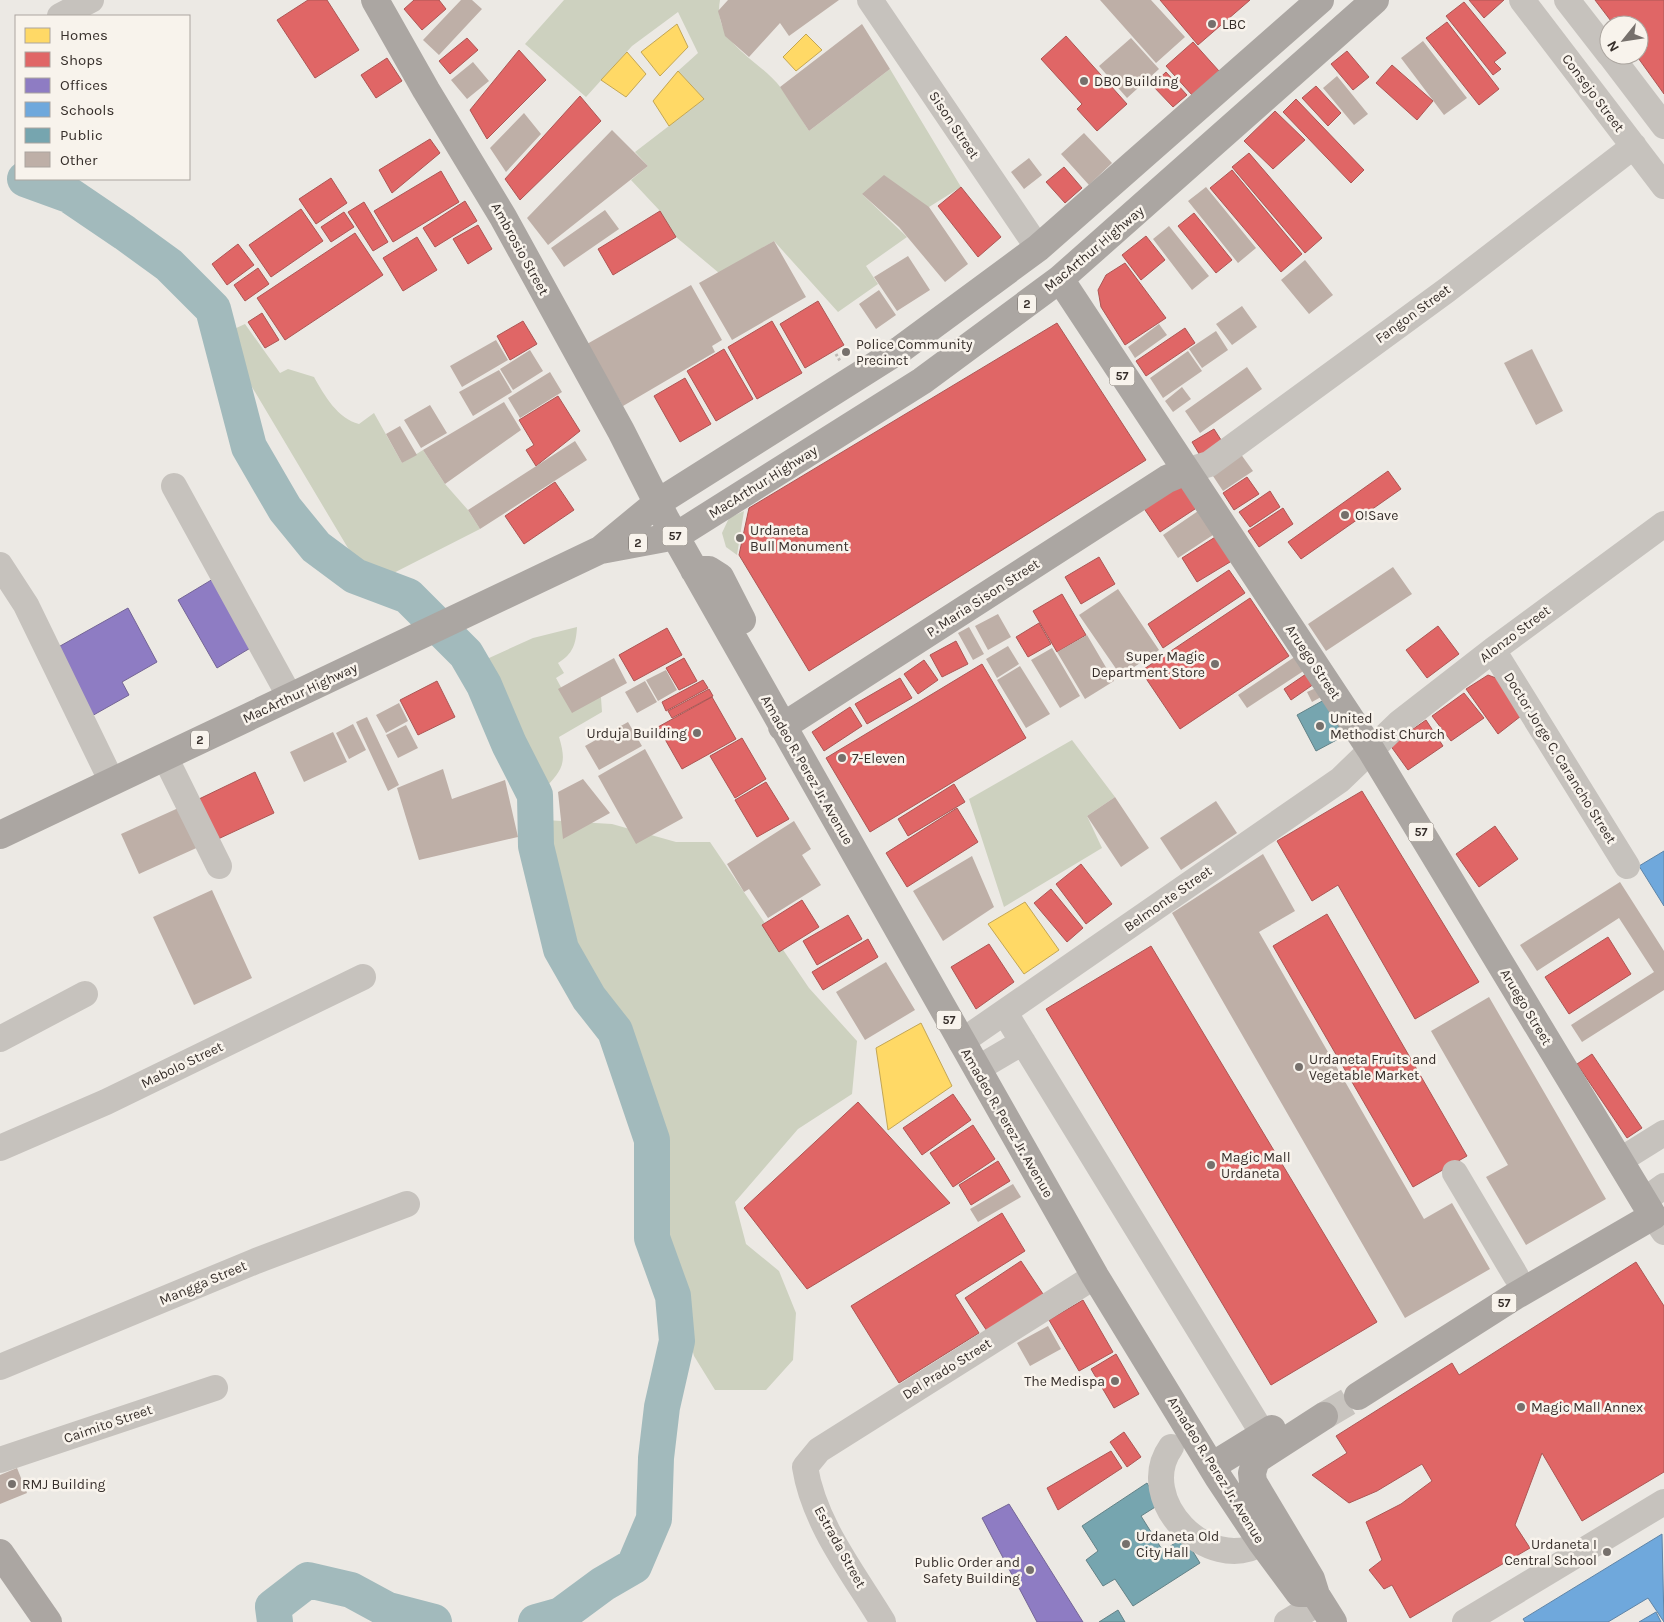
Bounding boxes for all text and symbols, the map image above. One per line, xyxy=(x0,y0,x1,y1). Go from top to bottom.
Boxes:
legend xyxy=(15,15,190,180)
north arrow xyxy=(1599,15,1649,65)
place label: LBC xyxy=(1222,16,1246,33)
marker: LBC xyxy=(1206,18,1218,30)
text: Homes xyxy=(60,26,108,44)
text: N xyxy=(1603,38,1623,55)
text: Shops xyxy=(60,51,103,69)
street label: Consejo Street xyxy=(1558,51,1628,135)
place label: DBO Building xyxy=(1094,73,1178,90)
marker: DBO Building xyxy=(1078,75,1090,87)
text: Offices xyxy=(60,76,108,94)
street label: Sison Street xyxy=(925,88,983,162)
text: Schools xyxy=(60,101,114,119)
text: Public xyxy=(60,126,103,144)
text: Other xyxy=(60,151,98,169)
street label: Ambrosio Street xyxy=(488,200,552,298)
street label: MacArthur Highway xyxy=(1041,202,1148,296)
street label: Fangon Street xyxy=(1372,281,1454,347)
road number: 2 xyxy=(1018,294,1036,314)
place label: Police Community Precinct xyxy=(856,336,973,369)
marker: Police Community Precinct xyxy=(840,346,852,358)
road number: 57 xyxy=(1110,366,1134,386)
street label: MacArthur Highway xyxy=(706,441,821,522)
place label: O!Save xyxy=(1355,507,1398,524)
marker: O!Save xyxy=(1339,509,1351,521)
place label: Urdaneta Bull Monument xyxy=(750,522,849,555)
road number: 57 xyxy=(662,526,688,546)
marker: Urdaneta Bull Monument xyxy=(734,532,746,544)
road number: 2 xyxy=(629,534,647,552)
street label: P. Maria Sison Street xyxy=(923,555,1043,641)
street label: Alonzo Street xyxy=(1476,602,1554,666)
street label: Aruego Street xyxy=(1282,622,1344,702)
place label: Super Magic Department Store xyxy=(1091,648,1205,681)
marker: Super Magic Department Store xyxy=(1209,658,1221,670)
street label: MacArthur Highway xyxy=(240,659,361,727)
street label: Doctor Jorge C. Carancho Street xyxy=(1500,669,1620,847)
street label: Amadeo R. Perez Jr. Avenue xyxy=(757,692,857,848)
place label: United Methodist Church xyxy=(1330,710,1445,743)
marker: United Methodist Church xyxy=(1314,720,1326,732)
place label: Urduja Building xyxy=(587,725,687,742)
marker: Urduja Building xyxy=(691,727,703,739)
road number: 2 xyxy=(191,730,209,750)
place label: 7-Eleven xyxy=(852,750,905,767)
marker: 7-Eleven xyxy=(836,752,848,764)
road number: 57 xyxy=(1408,822,1434,842)
street label: Belmonte Street xyxy=(1121,862,1215,936)
street label: Aruego Street xyxy=(1497,966,1555,1048)
road number: 57 xyxy=(936,1010,962,1030)
street label: Mabolo Street xyxy=(138,1038,226,1092)
street label: Amadeo R. Perez Jr. Avenue xyxy=(957,1045,1057,1201)
place label: Urdaneta Fruits and Vegetable Market xyxy=(1309,1051,1437,1084)
marker: Urdaneta Fruits and Vegetable Market xyxy=(1293,1061,1305,1073)
place label: Magic Mall Urdaneta xyxy=(1221,1149,1291,1182)
marker: Magic Mall Urdaneta xyxy=(1205,1159,1217,1171)
street label: Mangga Street xyxy=(157,1257,249,1309)
road number: 57 xyxy=(1492,1294,1516,1312)
street label: Del Prado Street xyxy=(899,1335,995,1403)
place label: The Medispa xyxy=(1024,1373,1105,1390)
marker: The Medispa xyxy=(1109,1375,1121,1387)
street label: Amadeo R. Perez Jr. Avenue xyxy=(1164,1394,1268,1546)
place label: Magic Mall Annex xyxy=(1531,1399,1643,1416)
street label: Caimito Street xyxy=(62,1401,154,1447)
marker: Magic Mall Annex xyxy=(1515,1401,1527,1413)
place label: RMJ Building xyxy=(22,1476,106,1493)
marker: RMJ Building xyxy=(6,1478,18,1490)
street label: Estrada Street xyxy=(811,1503,869,1591)
place label: Urdaneta Old City Hall xyxy=(1136,1528,1219,1561)
place label: Urdaneta I Central School xyxy=(1504,1536,1597,1569)
marker: Urdaneta Old City Hall xyxy=(1120,1538,1132,1550)
marker: Urdaneta I Central School xyxy=(1601,1546,1613,1558)
place label: Public Order and Safety Building xyxy=(914,1554,1020,1587)
marker: Public Order and Safety Building xyxy=(1024,1564,1036,1576)

